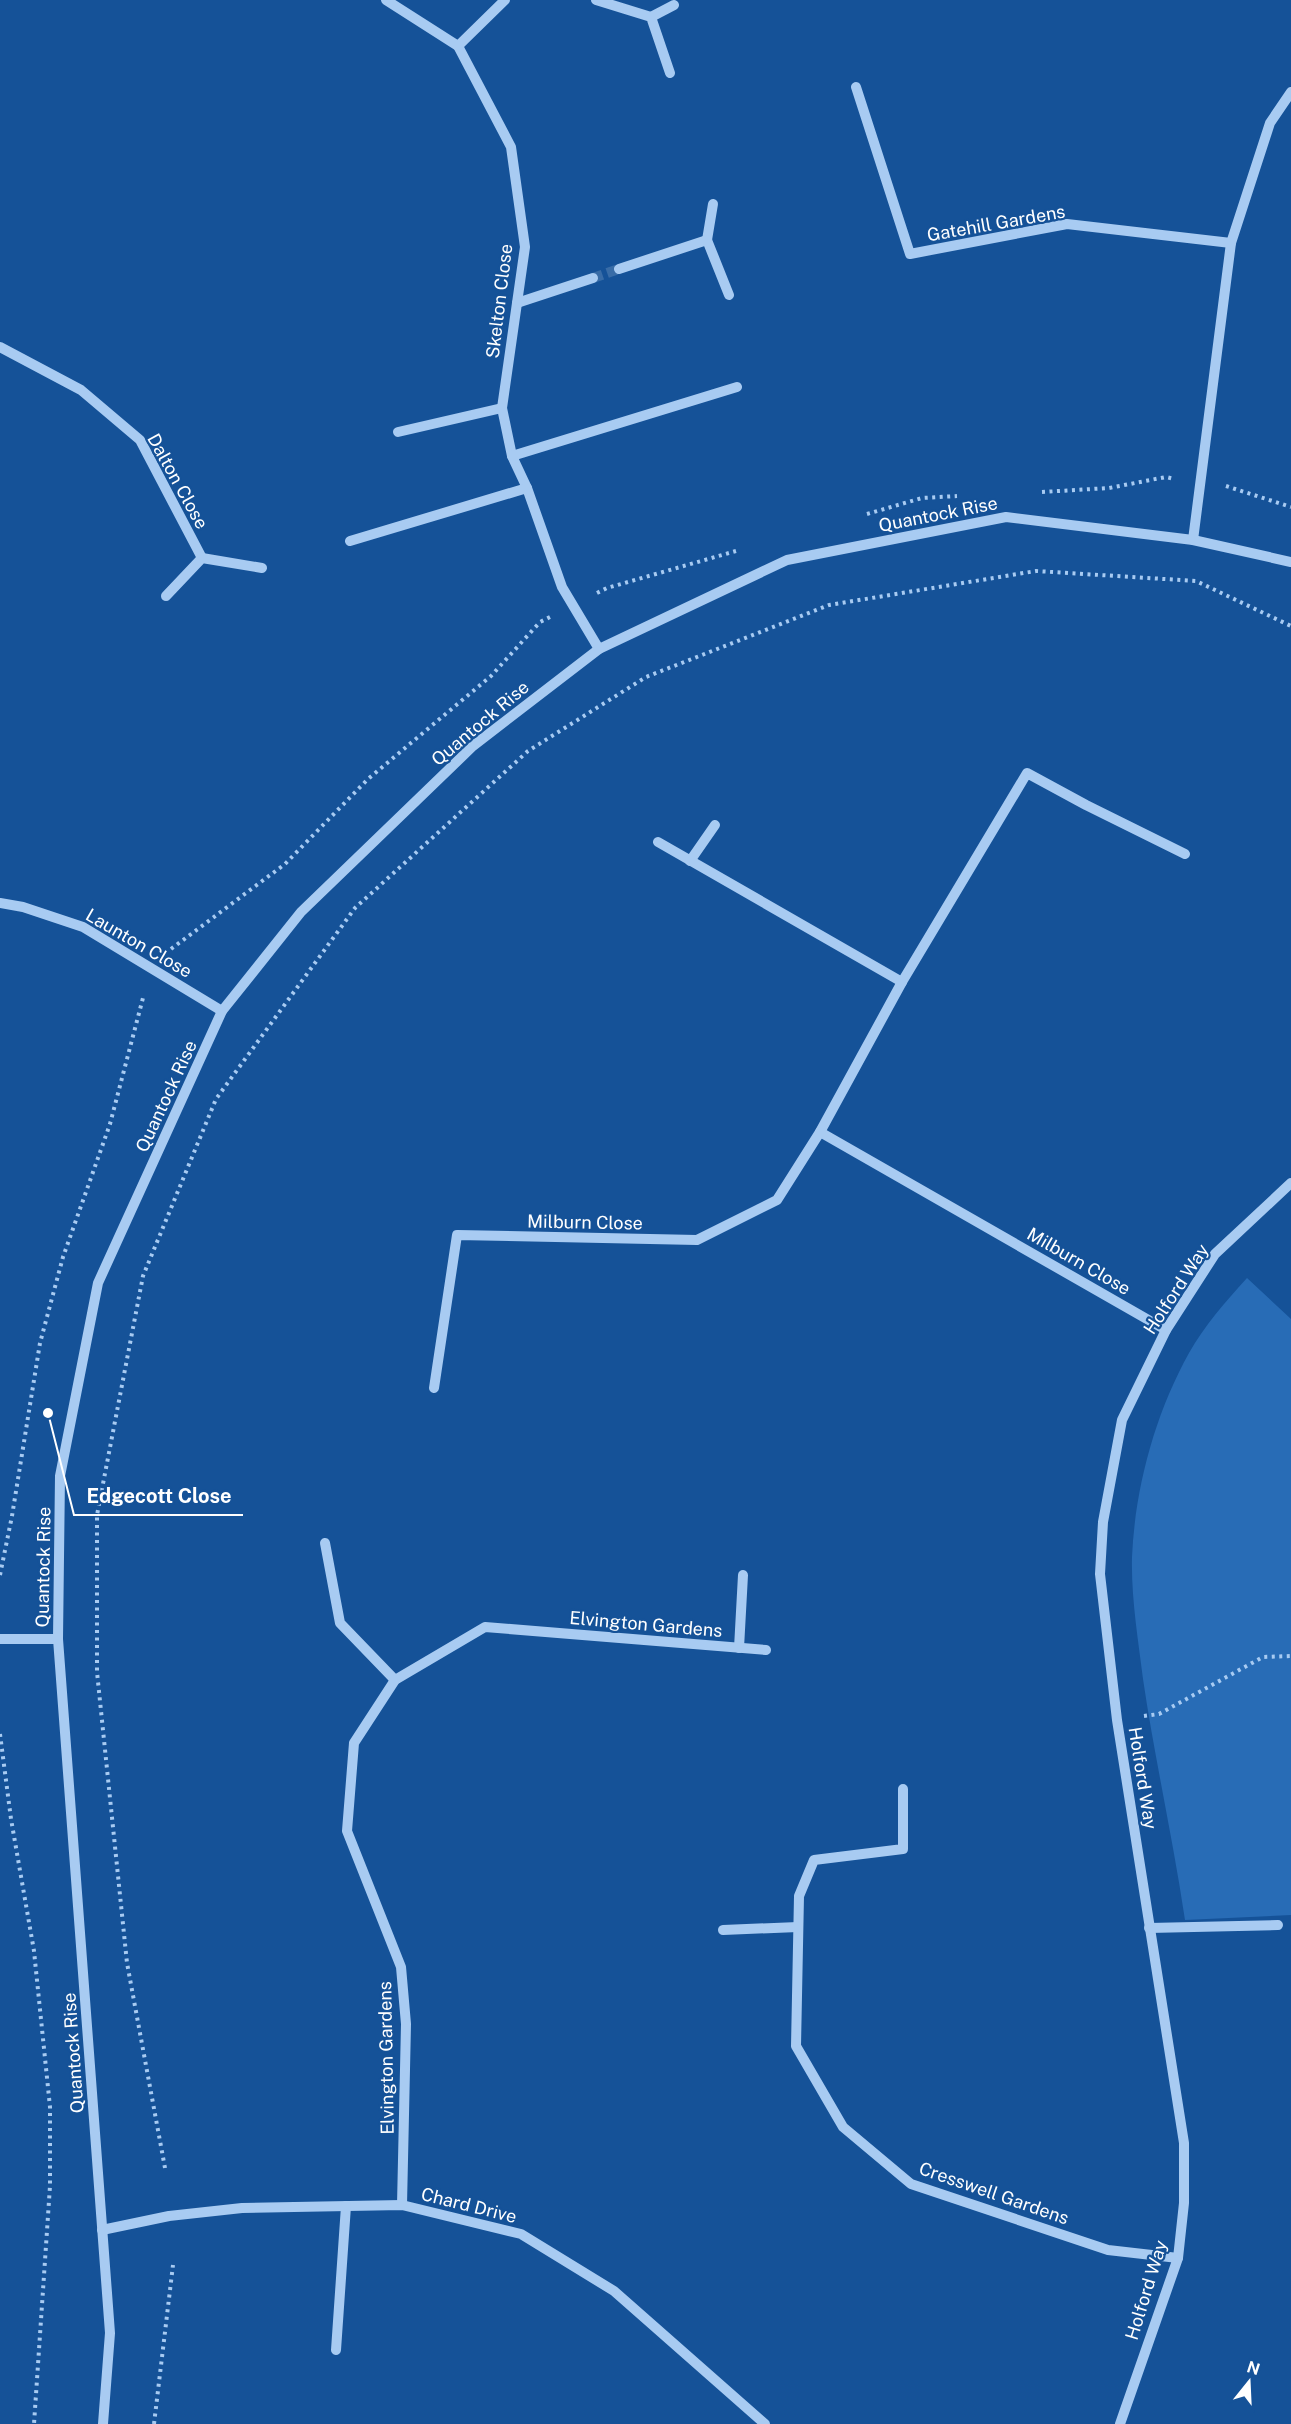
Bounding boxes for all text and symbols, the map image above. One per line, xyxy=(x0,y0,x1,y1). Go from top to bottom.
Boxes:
street label: Gatehill Gardens xyxy=(925,200,1067,246)
street label: Skelton Close xyxy=(482,243,516,359)
street label: Dalton Close xyxy=(143,430,213,532)
street label: Quantock Rise xyxy=(877,492,999,536)
street label: Quantock Rise xyxy=(427,676,533,770)
street label: Launton Close xyxy=(82,904,196,982)
street label: Quantock Rise xyxy=(131,1037,201,1155)
street label: Milburn Close xyxy=(527,1210,643,1234)
street label: Milburn Close xyxy=(1024,1223,1134,1299)
street label: Holford Way xyxy=(1139,1240,1213,1338)
callout: Edgecott Close xyxy=(74,1477,243,1515)
text: Edgecott Close xyxy=(86,1484,232,1508)
street label: Quantock Rise xyxy=(31,1506,55,1628)
street label: Elvington Gardens xyxy=(569,1607,723,1641)
street label: Holford Way xyxy=(1125,1725,1162,1831)
street label: Elvington Gardens xyxy=(374,1981,398,2135)
street label: Quantock Rise xyxy=(58,1992,88,2114)
street label: Cresswell Gardens xyxy=(916,2158,1072,2228)
street label: Chard Drive xyxy=(419,2183,519,2227)
street label: Holford Way xyxy=(1121,2237,1171,2342)
north arrow xyxy=(1219,2352,1279,2412)
text: N xyxy=(1245,2357,1262,2379)

